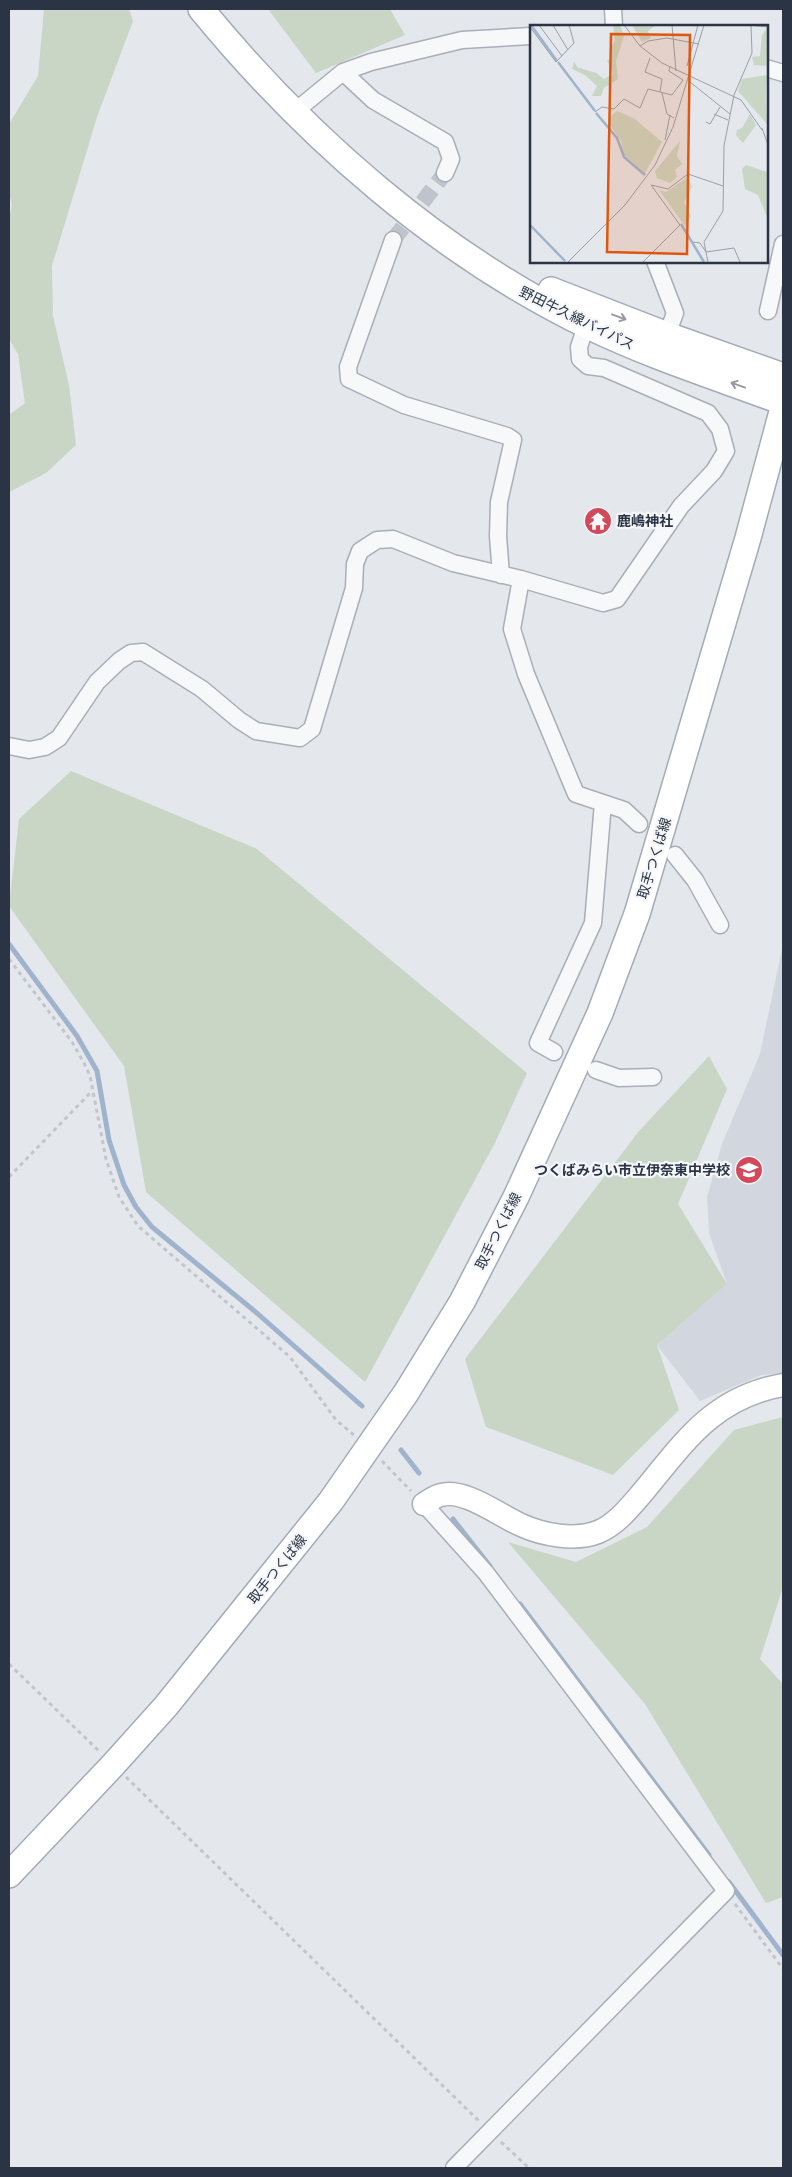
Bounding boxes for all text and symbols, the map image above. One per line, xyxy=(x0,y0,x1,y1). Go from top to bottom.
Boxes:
inset map xyxy=(530,25,767,262)
street label: 野田牛久線バイパス xyxy=(517,282,637,353)
one-way arrow xyxy=(611,313,626,322)
one-way arrow xyxy=(730,380,746,389)
temple icon: 鹿嶋神社 xyxy=(583,506,613,536)
place label: 鹿嶋神社 xyxy=(617,512,673,529)
street label: 取手つくば線 xyxy=(633,815,674,901)
school or university icon: つくばみらい市立伊奈東中学校 xyxy=(734,1155,764,1185)
place label: つくばみらい市立伊奈東中学校 xyxy=(534,1161,730,1178)
street label: 取手つくば線 xyxy=(471,1189,524,1272)
street label: 取手つくば線 xyxy=(244,1531,310,1607)

